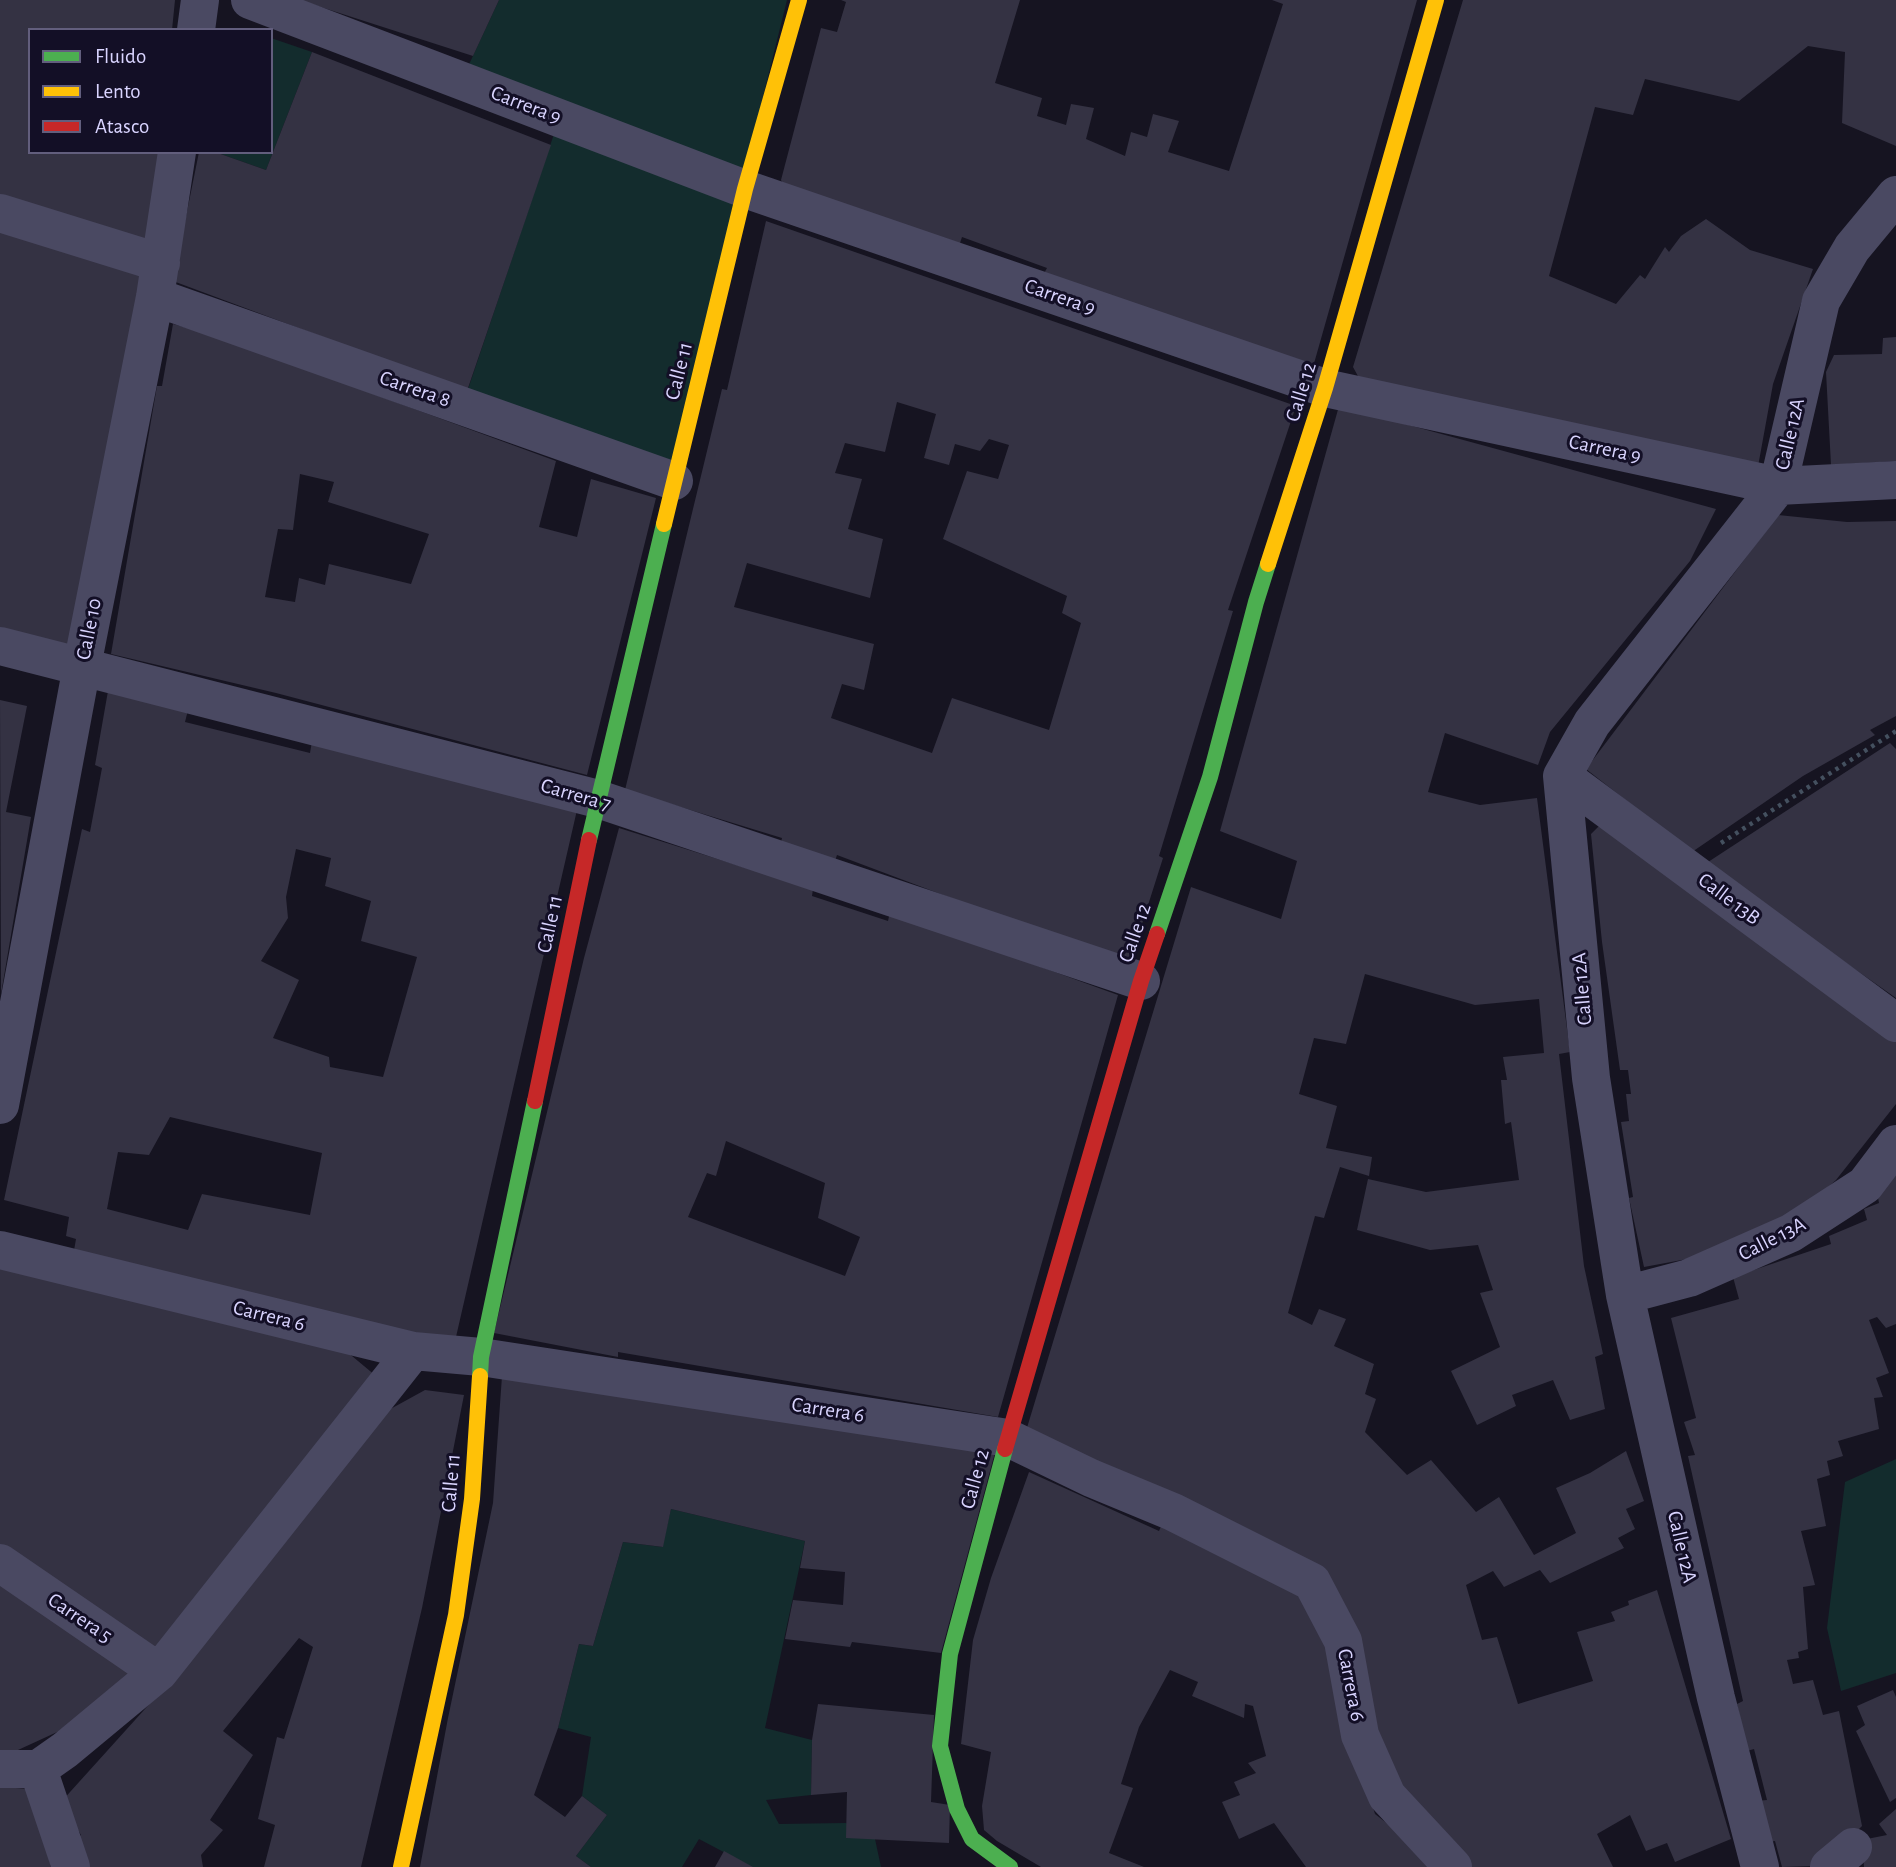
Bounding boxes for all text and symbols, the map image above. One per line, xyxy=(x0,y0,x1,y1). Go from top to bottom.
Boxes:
legend xyxy=(28,28,273,154)
text: Fluido xyxy=(95,46,146,67)
street label: Carrera 9 xyxy=(487,80,565,130)
text: Lento xyxy=(95,81,141,102)
text: Atasco xyxy=(95,116,149,137)
street label: Carrera 9 xyxy=(1021,273,1099,321)
street label: Calle 11 xyxy=(660,340,698,402)
street label: Calle 12 xyxy=(1280,359,1322,425)
street label: Carrera 8 xyxy=(376,365,454,413)
street label: Calle 12A xyxy=(1770,396,1810,472)
street label: Carrera 9 xyxy=(1567,429,1643,469)
street label: Calle 10 xyxy=(71,596,107,662)
street label: Carrera 7 xyxy=(538,773,614,817)
street label: Calle 13B xyxy=(1693,867,1765,931)
street label: Calle 11 xyxy=(532,893,568,955)
street label: Calle 12 xyxy=(1113,900,1157,966)
street label: Calle 12A xyxy=(1566,952,1598,1026)
street label: Calle 13A xyxy=(1734,1211,1810,1267)
street label: Carrera 6 xyxy=(230,1295,308,1337)
street label: Carrera 6 xyxy=(790,1392,866,1428)
street label: Calle 12 xyxy=(955,1446,995,1512)
street label: Calle 11 xyxy=(436,1453,466,1513)
street label: Calle 12A xyxy=(1662,1509,1702,1585)
street label: Carrera 5 xyxy=(43,1587,117,1649)
street label: Carrera 6 xyxy=(1332,1647,1370,1723)

